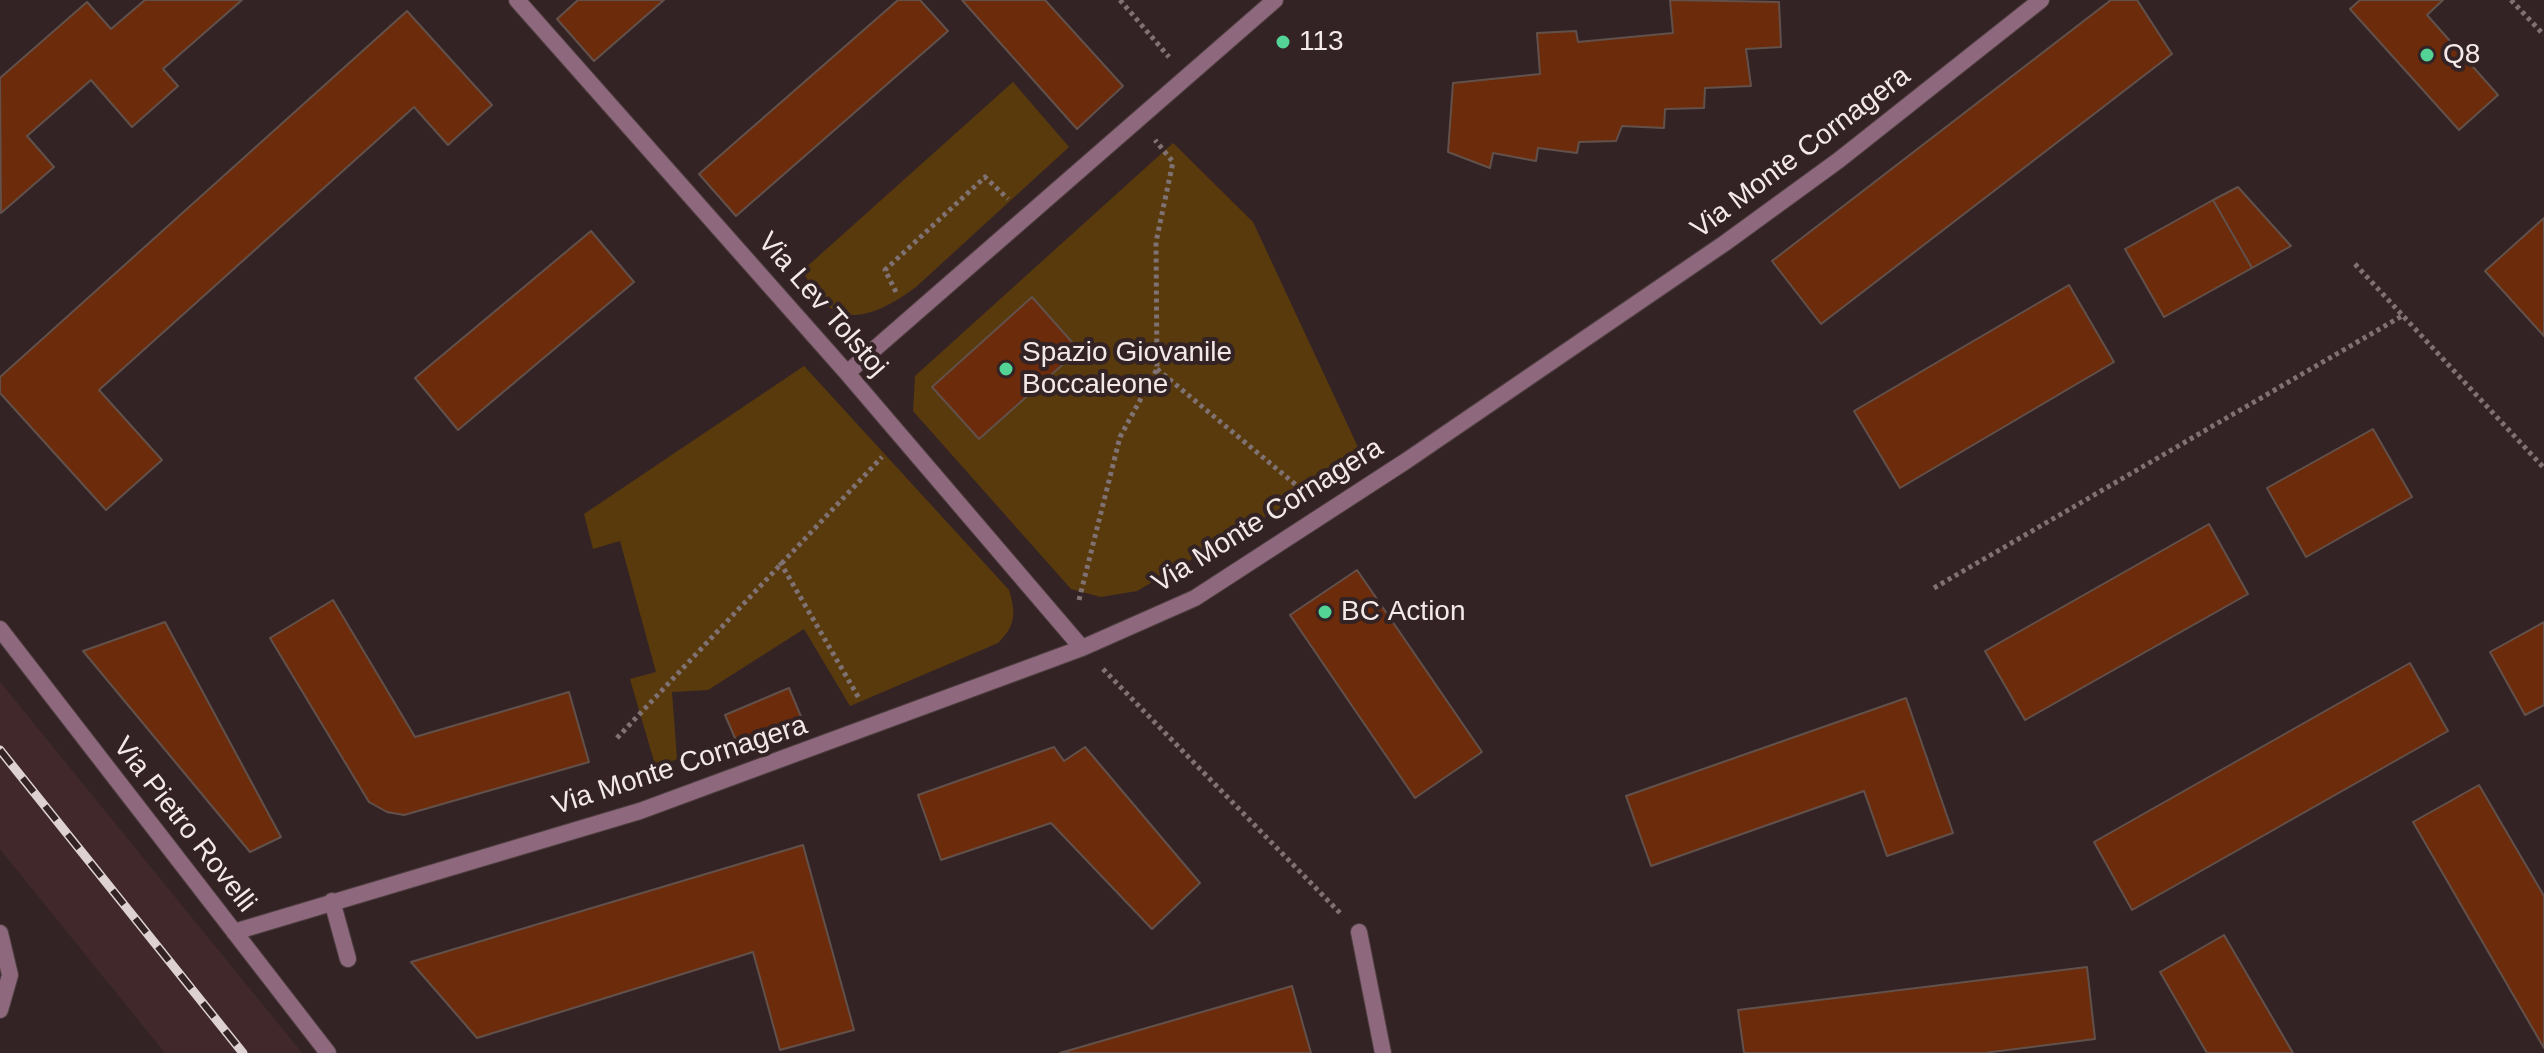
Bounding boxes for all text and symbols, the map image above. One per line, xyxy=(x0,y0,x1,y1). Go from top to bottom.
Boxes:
place label: 113 xyxy=(1299,25,1344,59)
marker: 113 xyxy=(1274,33,1292,51)
place label: Q8 xyxy=(2443,38,2480,72)
marker: Q8 xyxy=(2418,46,2436,64)
street label: Via Monte Cornagera xyxy=(1685,60,1917,246)
street label: Via Lev Tolstoj xyxy=(750,226,894,384)
place label: Spazio Giovanile Boccaleone xyxy=(1022,336,1232,402)
marker: Spazio Giovanile Boccaleone xyxy=(997,360,1015,378)
street label: Via Monte Cornagera xyxy=(1146,431,1390,601)
place label: BC Action xyxy=(1341,595,1465,629)
marker: BC Action xyxy=(1316,603,1334,621)
street label: Via Monte Cornagera xyxy=(548,709,812,823)
street label: Via Pietro Rovelli xyxy=(105,731,263,919)

